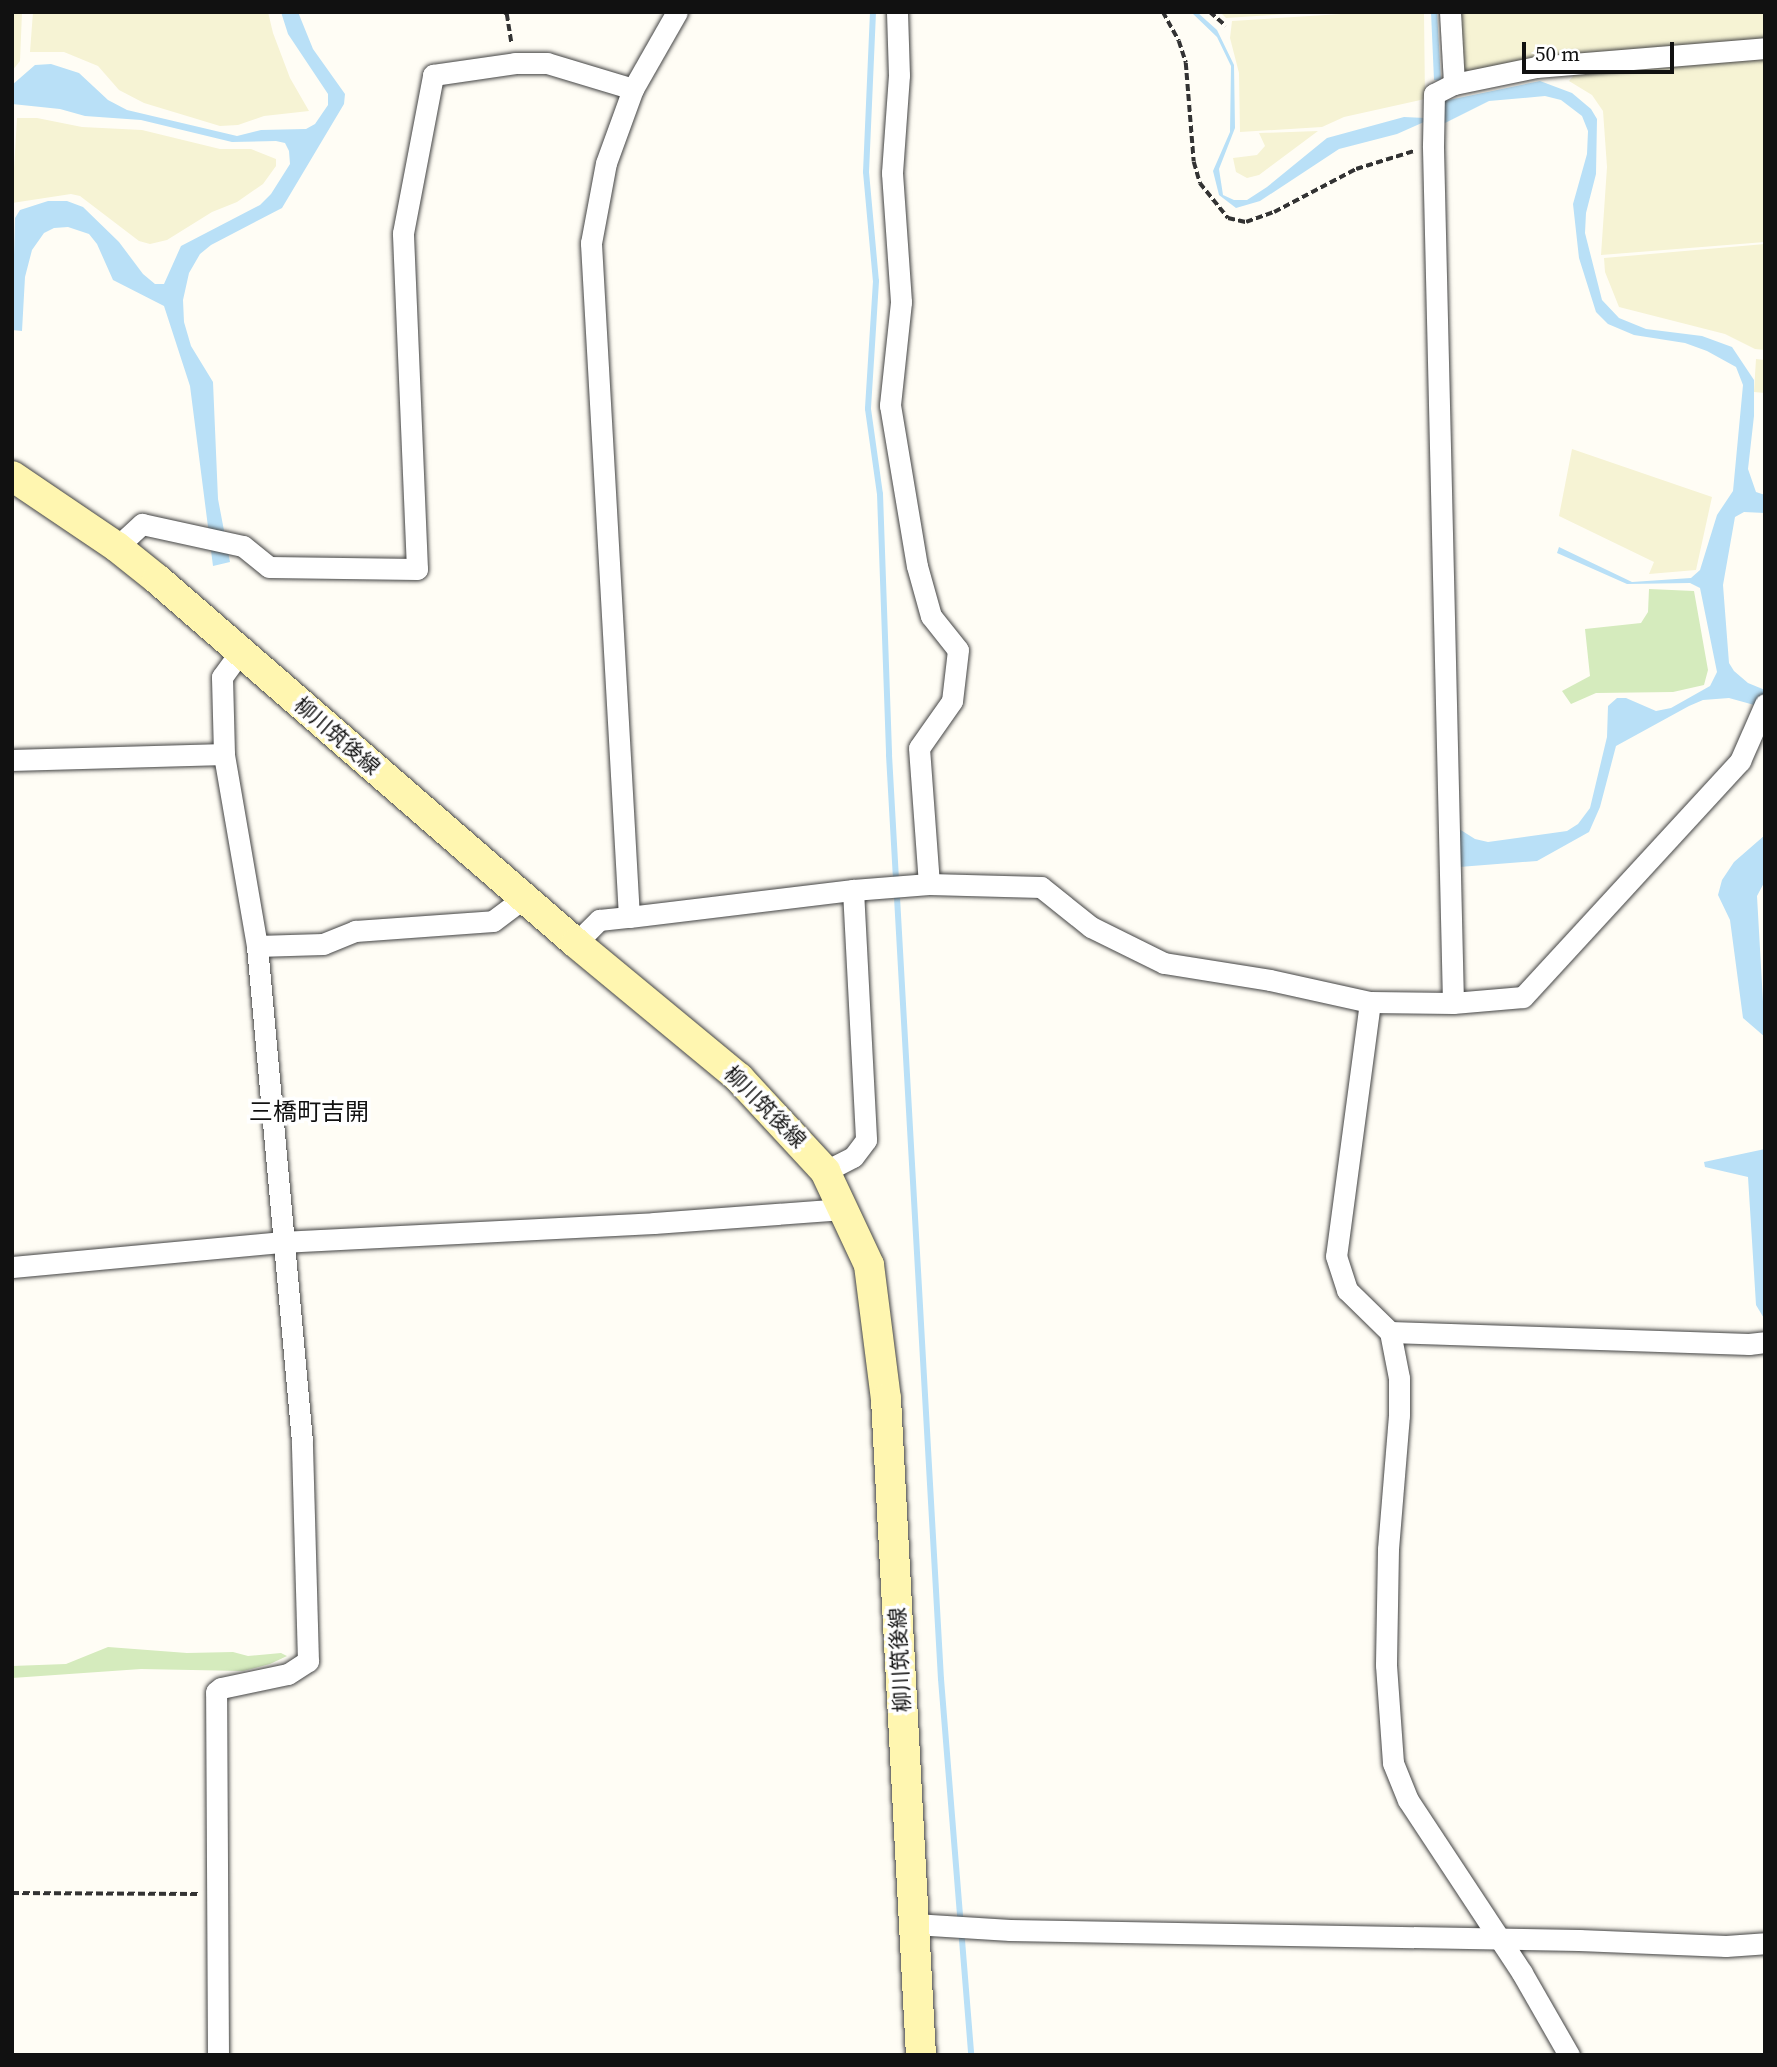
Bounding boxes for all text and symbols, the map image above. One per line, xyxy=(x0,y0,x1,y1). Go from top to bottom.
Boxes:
scale bar xyxy=(1525,28,1677,72)
text: 50 m xyxy=(1535,39,1580,68)
street label: 柳川筑後線 xyxy=(289,692,385,780)
street label: 柳川筑後線 xyxy=(719,1061,811,1153)
district label: 三橋町吉開 xyxy=(249,1098,369,1126)
street label: 柳川筑後線 xyxy=(885,1607,915,1713)

